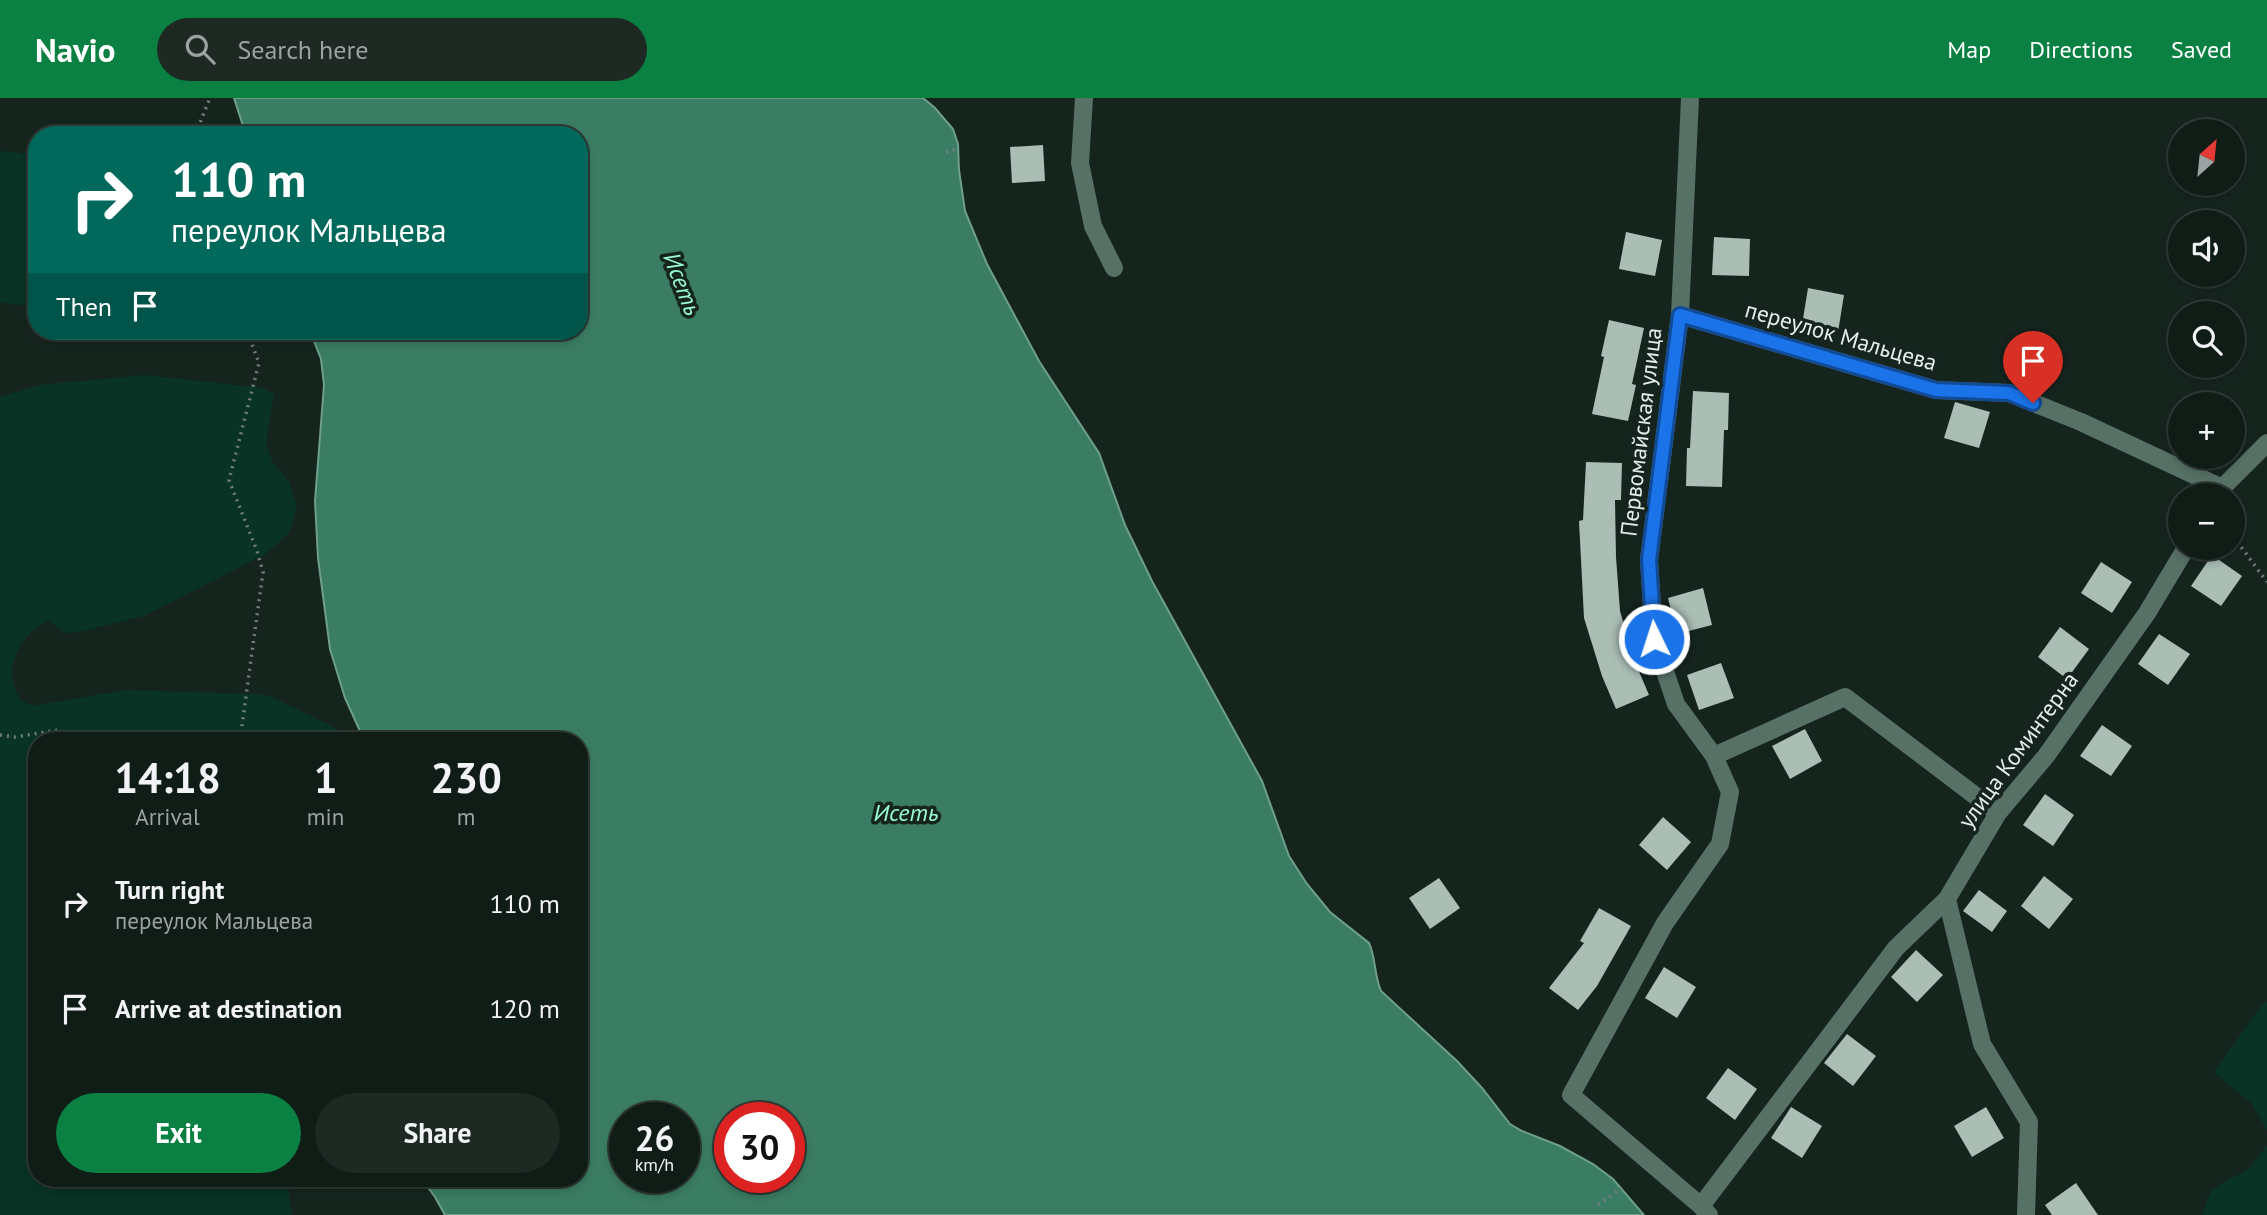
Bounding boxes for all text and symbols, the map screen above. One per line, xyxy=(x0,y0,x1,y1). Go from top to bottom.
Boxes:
search box xyxy=(157,18,647,81)
text: Navio xyxy=(35,28,115,71)
icon: search xyxy=(181,30,219,68)
text: Search here xyxy=(237,33,369,66)
text: Map xyxy=(1947,34,1991,65)
text: Directions xyxy=(2029,34,2133,65)
text: Saved xyxy=(2171,34,2232,65)
north arrow xyxy=(2168,119,2245,196)
map controls xyxy=(2168,119,2245,560)
text: 110 m xyxy=(171,147,306,211)
icon: right xyxy=(56,154,147,245)
text: переулок Мальцева xyxy=(171,209,447,251)
button: sound xyxy=(2168,210,2245,287)
water label: Исеть xyxy=(656,248,709,320)
icon: arrive xyxy=(126,287,164,325)
text: Then xyxy=(56,290,112,323)
street label: переулок Мальцева xyxy=(1742,294,1940,377)
button: search xyxy=(2168,301,2245,378)
street label: Первомайская улица xyxy=(1613,326,1668,538)
pin xyxy=(2003,331,2063,403)
icon: arrive xyxy=(2014,342,2052,380)
button: + xyxy=(2168,392,2245,469)
button: − xyxy=(2168,483,2245,560)
position arrow xyxy=(1617,602,1691,676)
street label: улица Коминтерна xyxy=(1951,666,2084,834)
text: 14:18 xyxy=(114,750,221,805)
text: 1 xyxy=(314,750,337,805)
text: 230 xyxy=(430,750,502,805)
water label: Исеть xyxy=(873,797,939,828)
text: Arrival xyxy=(135,802,200,831)
text: min xyxy=(307,802,344,831)
text: m xyxy=(457,802,475,831)
text: Turn right xyxy=(115,873,224,906)
icon: right xyxy=(56,885,94,923)
text: 110 m xyxy=(489,887,560,920)
text: переулок Мальцева xyxy=(115,906,313,935)
icon: arrive xyxy=(56,990,94,1028)
text: Arrive at destination xyxy=(115,992,342,1025)
text: 120 m xyxy=(489,992,560,1025)
button: Exit xyxy=(56,1093,301,1173)
button: Share xyxy=(315,1093,560,1173)
speed limit sign: 30 xyxy=(714,1102,805,1193)
text: 26 xyxy=(635,1115,674,1161)
text: km/h xyxy=(635,1153,674,1176)

